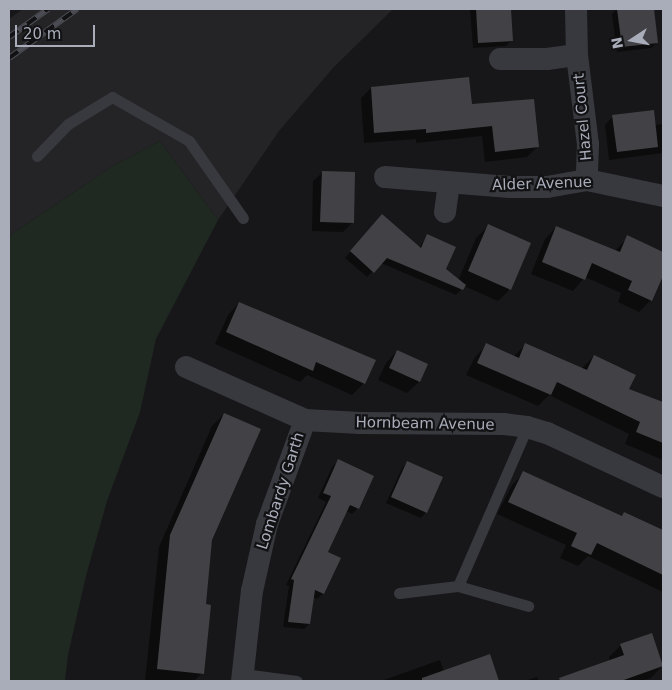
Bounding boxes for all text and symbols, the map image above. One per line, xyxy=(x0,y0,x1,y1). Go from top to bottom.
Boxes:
scale bar xyxy=(18,15,98,47)
north arrow xyxy=(607,15,657,65)
text: 20 m xyxy=(23,25,61,43)
text: N xyxy=(608,36,626,50)
street label: Hazel Court xyxy=(570,73,596,161)
street label: Alder Avenue xyxy=(492,173,592,195)
street label: Hornbeam Avenue xyxy=(355,414,495,434)
street label: Lombardy Garth xyxy=(254,430,308,552)

